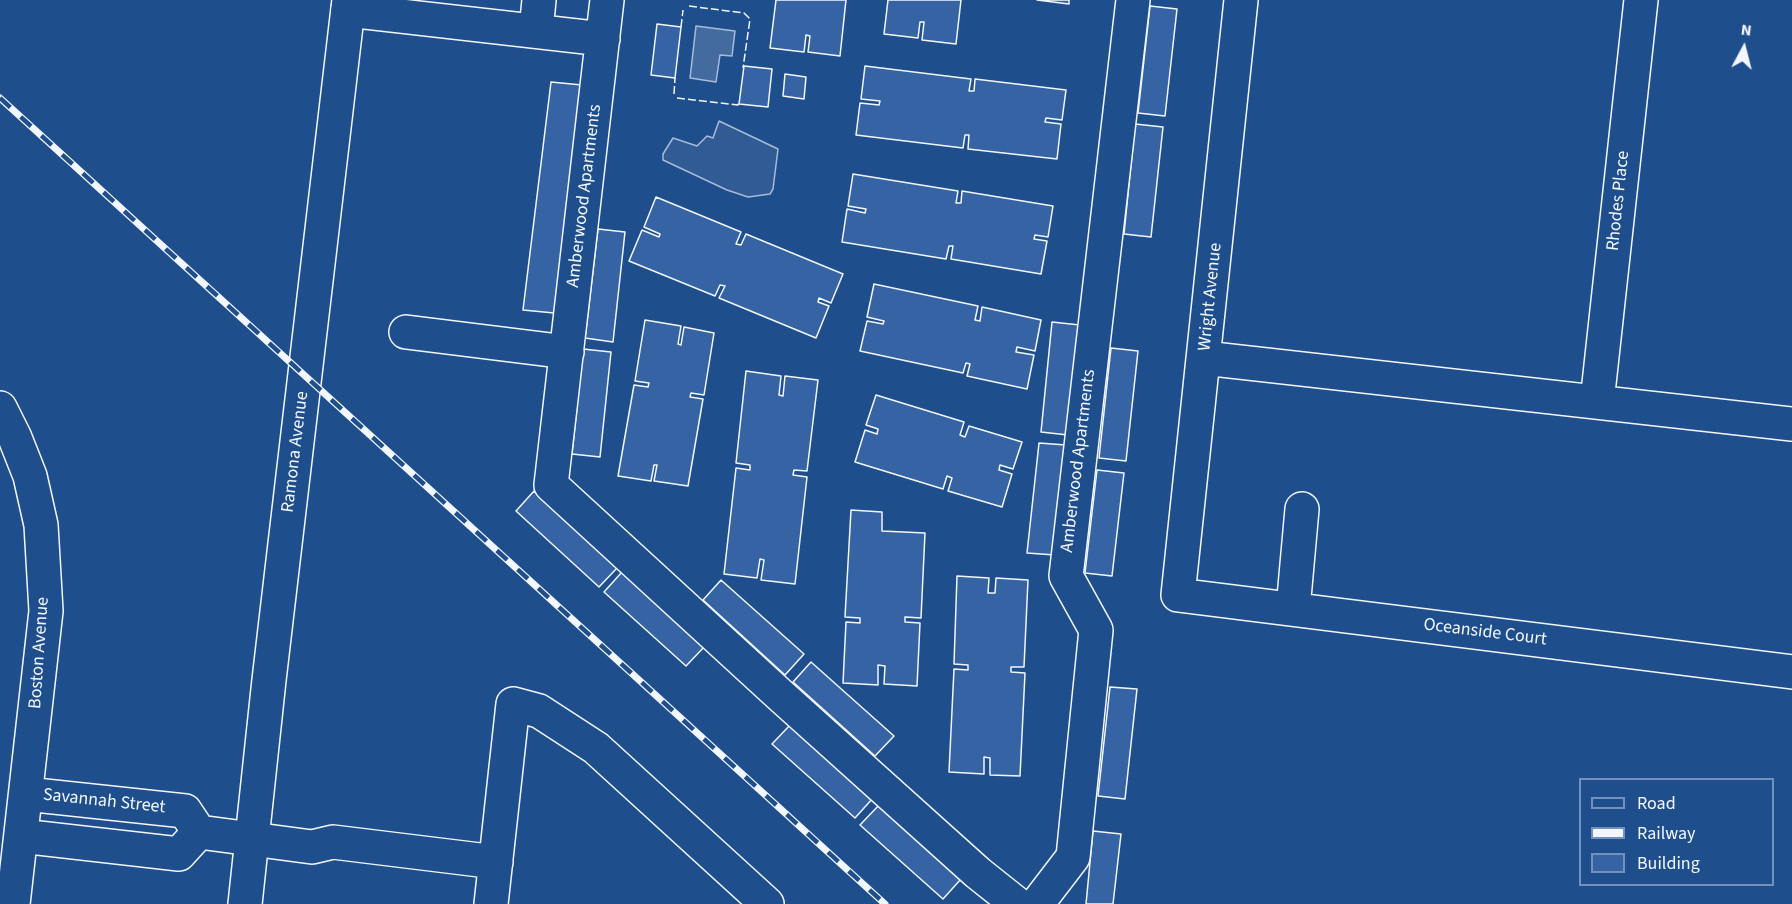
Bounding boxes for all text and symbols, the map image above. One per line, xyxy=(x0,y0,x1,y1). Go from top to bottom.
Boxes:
north arrow xyxy=(1714,18,1774,78)
text: N xyxy=(1740,19,1753,42)
street label: Amberwood Apartments xyxy=(563,103,607,289)
street label: Rhodes Place xyxy=(1603,150,1635,252)
street label: Wright Avenue xyxy=(1195,242,1227,352)
street label: Amberwood Apartments xyxy=(1057,368,1101,554)
street label: Ramona Avenue xyxy=(278,390,314,514)
street label: Boston Avenue xyxy=(25,596,55,710)
street label: Oceanside Court xyxy=(1422,615,1548,651)
legend xyxy=(1579,778,1774,886)
street label: Savannah Street xyxy=(42,785,166,819)
text: Road xyxy=(1637,791,1676,816)
text: Railway xyxy=(1637,821,1696,846)
text: Building xyxy=(1637,851,1700,876)

